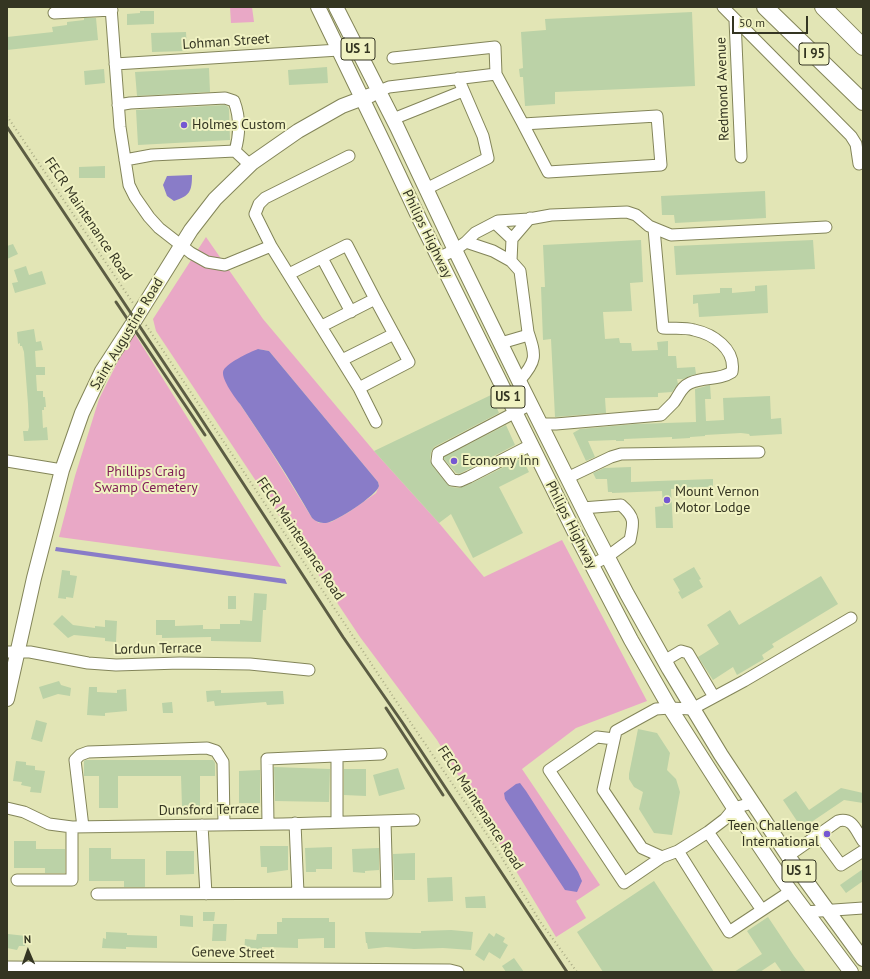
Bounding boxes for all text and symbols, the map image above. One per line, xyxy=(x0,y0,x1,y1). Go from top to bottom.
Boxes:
scale bar xyxy=(734,8,810,34)
text: 50 m xyxy=(739,15,765,30)
street label: Lohman Street xyxy=(182,31,270,53)
street label: Redmond Avenue xyxy=(713,37,733,141)
road number: US 1 xyxy=(341,38,375,60)
road number: I 95 xyxy=(799,43,829,65)
place label: Holmes Custom xyxy=(192,117,286,133)
marker: Holmes Custom xyxy=(179,120,189,130)
street label: FECR Maintenance Road xyxy=(41,154,135,284)
street label: Philips Highway xyxy=(398,187,456,281)
street label: Saint Augustine Road xyxy=(87,275,167,393)
road number: US 1 xyxy=(491,386,525,408)
place label: Economy Inn xyxy=(462,453,539,469)
marker: Economy Inn xyxy=(449,456,459,466)
park label: Phillips Craig Swamp Cemetery xyxy=(94,464,198,496)
street label: FECR Maintenance Road xyxy=(253,474,347,604)
street label: Philips Highway xyxy=(542,478,600,572)
place label: Mount Vernon Motor Lodge xyxy=(675,484,759,516)
marker: Mount Vernon Motor Lodge xyxy=(662,495,672,505)
street label: Lordun Terrace xyxy=(114,640,202,658)
street label: FECR Maintenance Road xyxy=(434,743,526,873)
street label: Dunsford Terrace xyxy=(158,801,260,819)
place label: Teen Challenge International xyxy=(727,818,819,850)
marker: Teen Challenge International xyxy=(822,829,832,839)
road number: US 1 xyxy=(782,860,816,882)
north arrow xyxy=(8,931,48,971)
text: N xyxy=(24,932,31,946)
street label: Geneve Street xyxy=(191,944,275,962)

